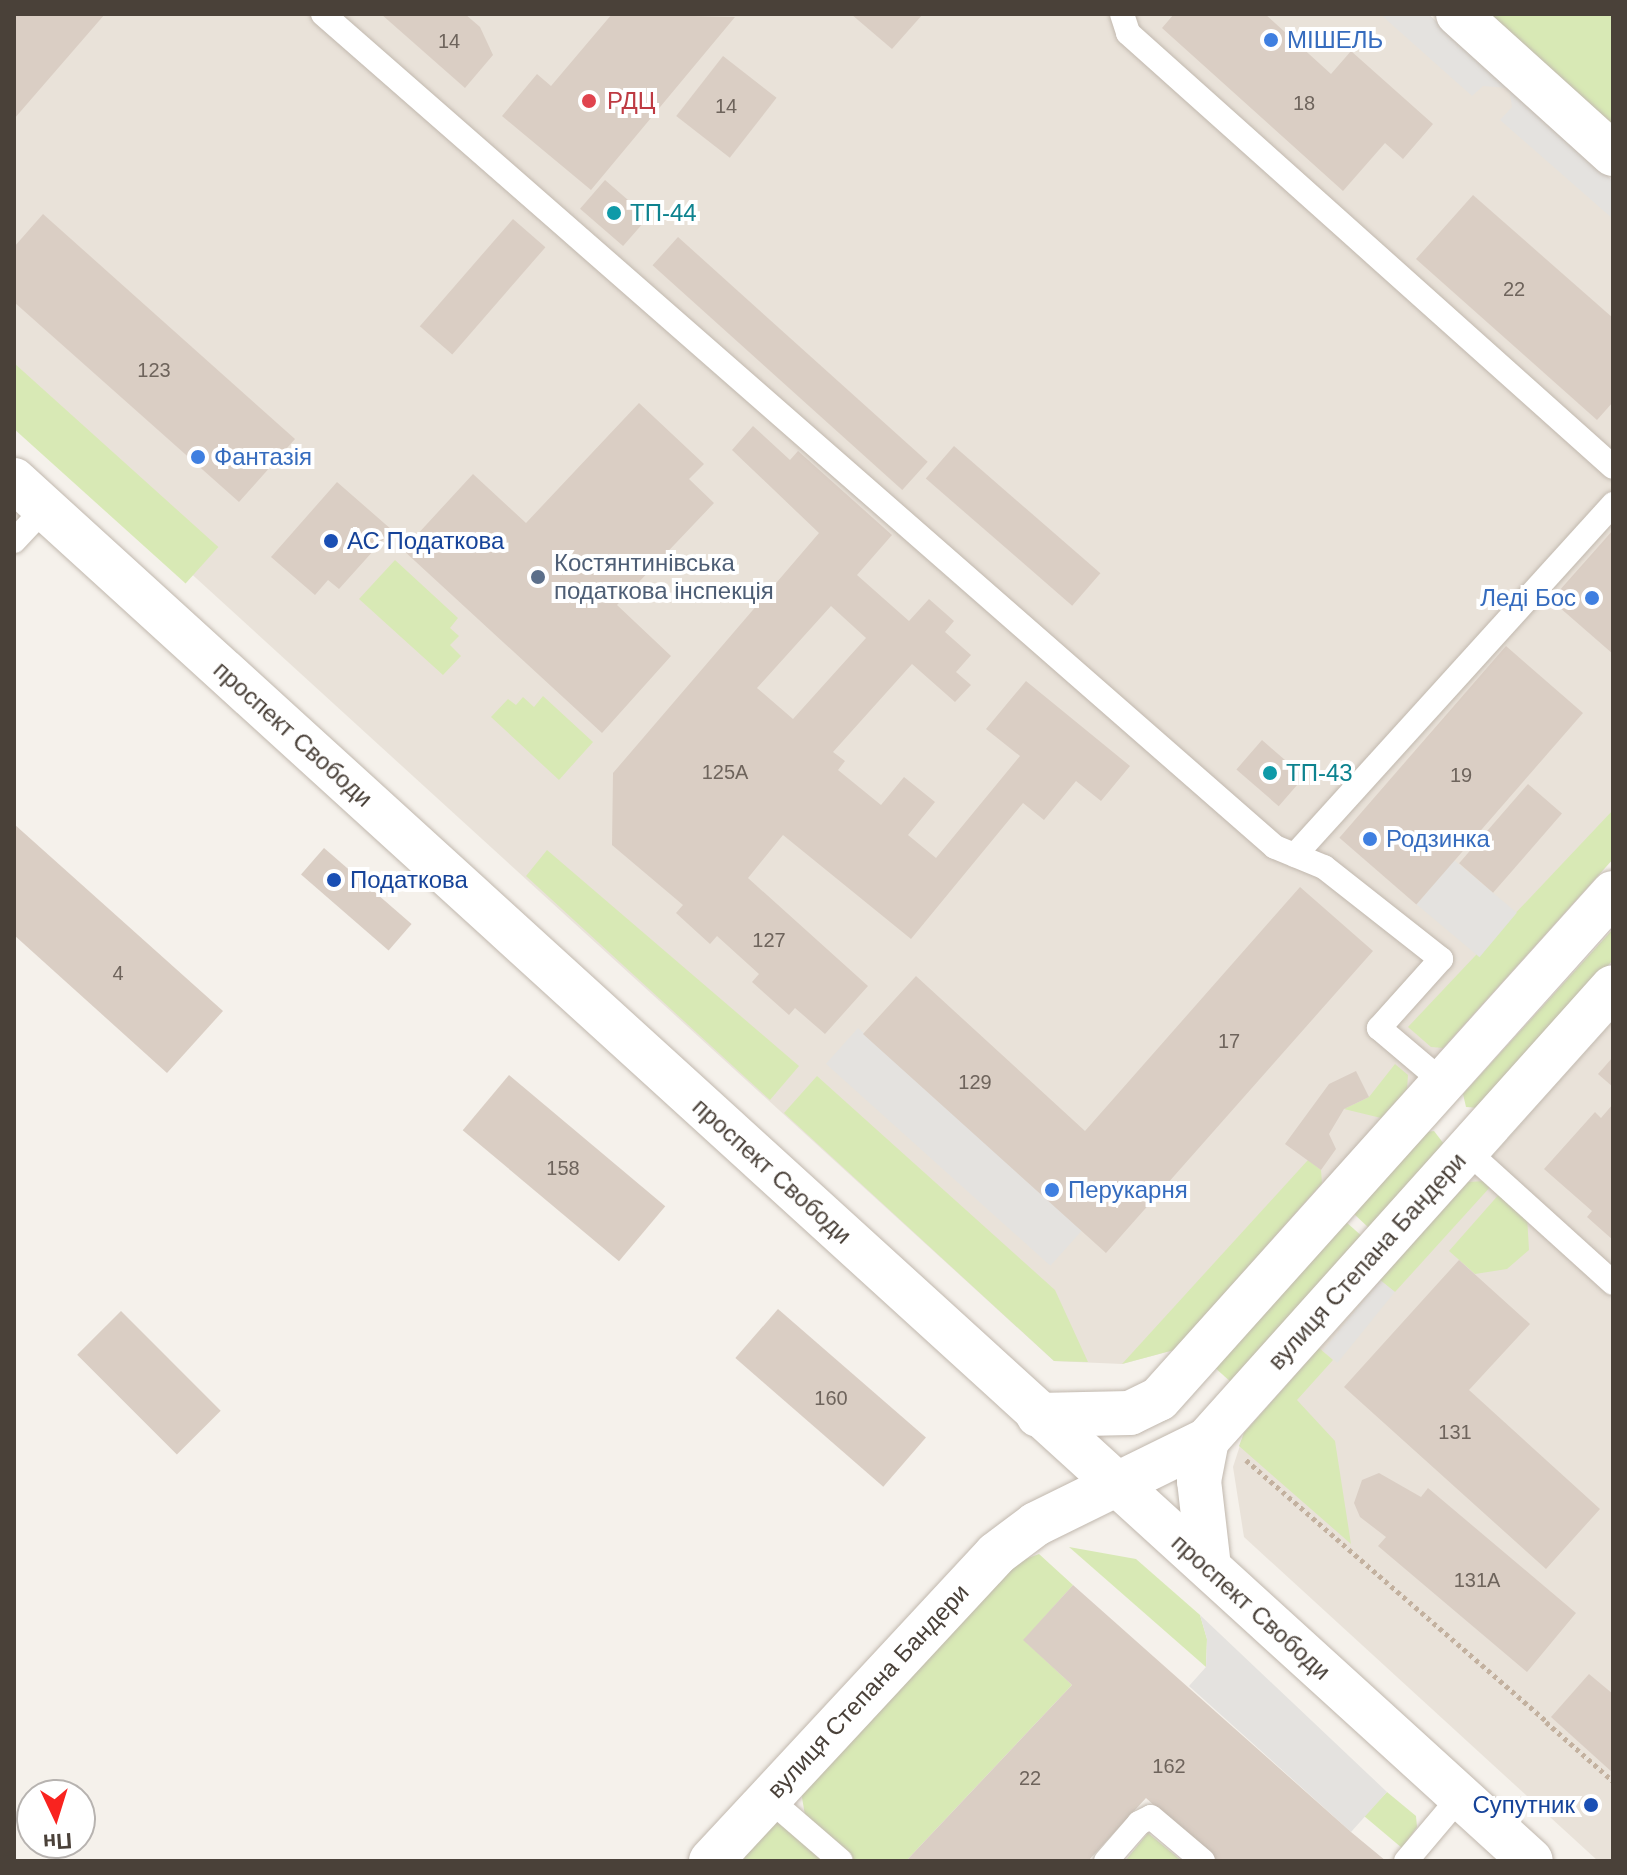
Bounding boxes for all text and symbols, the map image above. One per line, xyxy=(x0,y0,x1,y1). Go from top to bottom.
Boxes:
place label: МІШЕЛЬ xyxy=(1287,26,1383,54)
house number: 14 xyxy=(438,29,460,53)
marker: МІШЕЛЬ xyxy=(1262,31,1280,49)
place label: РДЦ xyxy=(607,87,655,115)
marker: РДЦ xyxy=(578,90,600,112)
house number: 18 xyxy=(1293,91,1315,115)
house number: 14 xyxy=(715,94,737,118)
place label: ТП-44 xyxy=(630,199,697,227)
marker: ТП-44 xyxy=(605,204,623,222)
house number: 22 xyxy=(1503,277,1525,301)
house number: 123 xyxy=(137,358,171,382)
place label: Фантазія xyxy=(214,443,312,471)
marker: Фантазія xyxy=(189,448,207,466)
place label: АС Податкова xyxy=(347,527,504,555)
marker: АС Податкова xyxy=(322,532,340,550)
place label: Костянтинівська податкова інспекція xyxy=(554,549,774,605)
marker: Костянтинівська податкова інспекція xyxy=(529,568,547,586)
place label: Леді Бос xyxy=(1480,584,1576,612)
marker: Леді Бос xyxy=(1583,589,1601,607)
street label: проспект Свободи xyxy=(208,655,378,813)
place label: ТП-43 xyxy=(1286,759,1353,787)
house number: 125А xyxy=(702,760,748,784)
house number: 19 xyxy=(1450,763,1472,787)
marker: ТП-43 xyxy=(1261,764,1279,782)
place label: Родзинка xyxy=(1386,825,1490,853)
marker: Родзинка xyxy=(1361,830,1379,848)
place label: Податкова xyxy=(350,866,468,894)
marker: Податкова xyxy=(325,871,343,889)
house number: 127 xyxy=(752,928,786,952)
house number: 4 xyxy=(112,961,124,985)
house number: 17 xyxy=(1218,1029,1240,1053)
house number: 129 xyxy=(958,1070,992,1094)
street label: проспект Свободи xyxy=(687,1092,857,1250)
street label: вулиця Степана Бандери xyxy=(1262,1147,1472,1375)
house number: 158 xyxy=(546,1156,580,1180)
place label: Перукарня xyxy=(1068,1176,1188,1204)
marker: Перукарня xyxy=(1043,1181,1061,1199)
house number: 160 xyxy=(814,1386,848,1410)
house number: 131 xyxy=(1438,1420,1472,1444)
street label: проспект Свободи xyxy=(1166,1528,1336,1686)
house number: 131А xyxy=(1454,1568,1500,1592)
street label: вулиця Степана Бандери xyxy=(761,1578,975,1804)
house number: 162 xyxy=(1152,1754,1186,1778)
house number: 22 xyxy=(1019,1766,1041,1790)
north arrow xyxy=(16,1779,96,1859)
place label: Супутник xyxy=(1473,1791,1575,1819)
marker: Супутник xyxy=(1582,1796,1600,1814)
text: Пн xyxy=(42,1828,73,1855)

